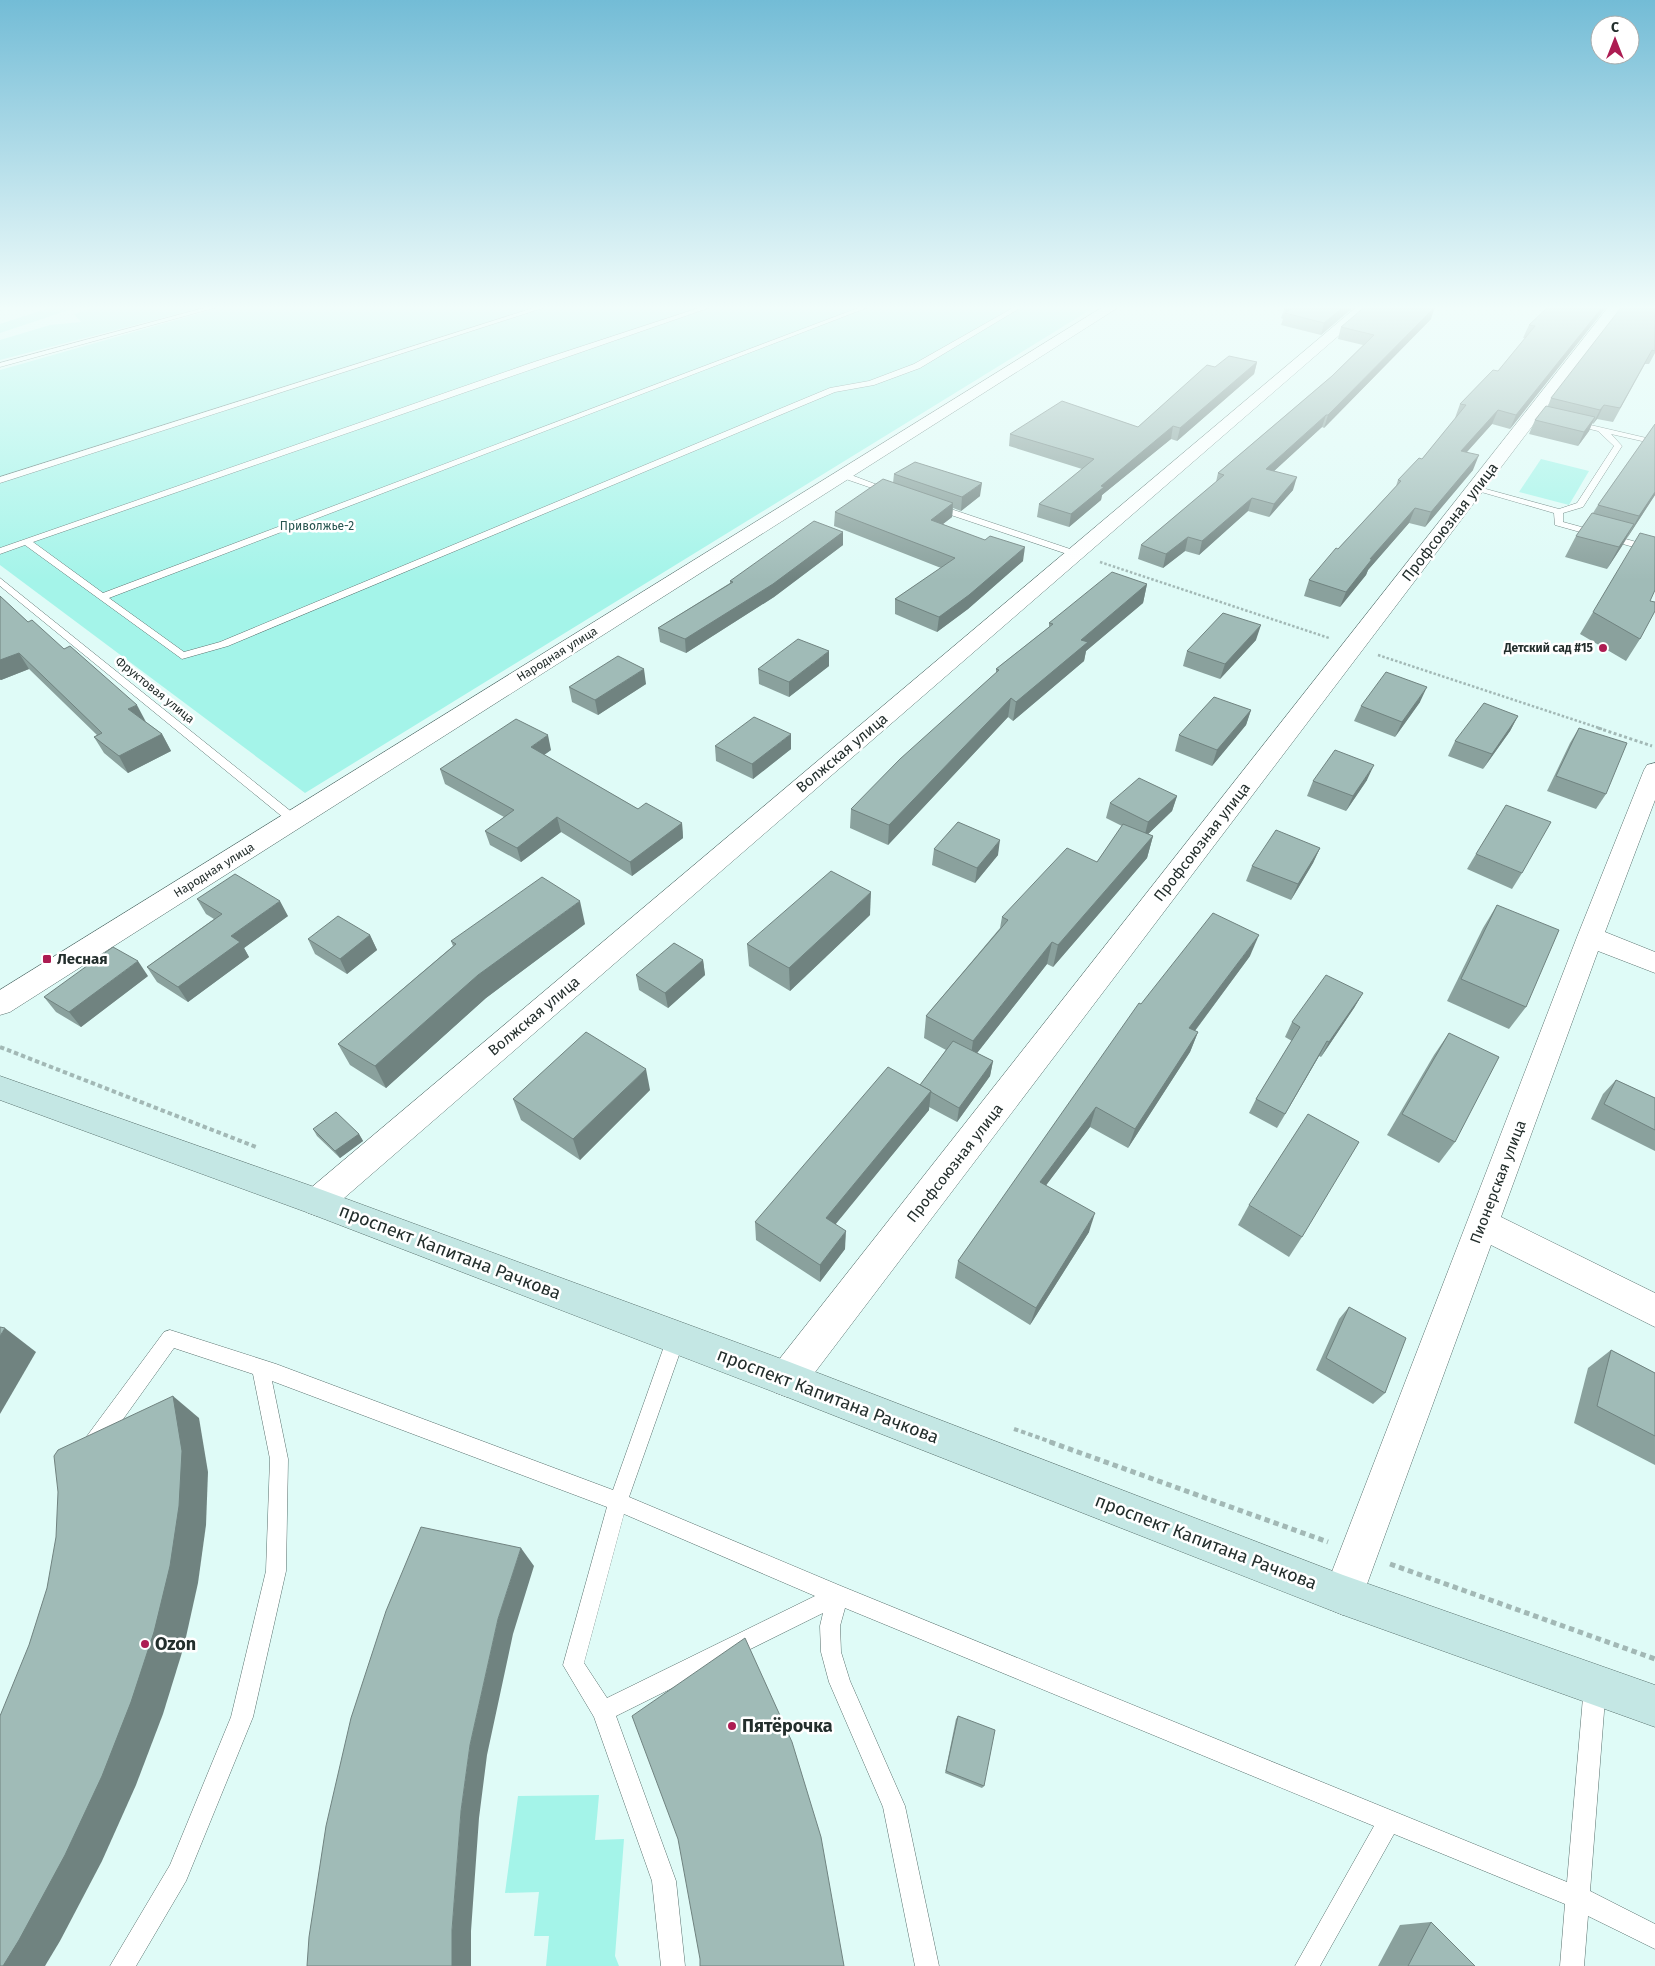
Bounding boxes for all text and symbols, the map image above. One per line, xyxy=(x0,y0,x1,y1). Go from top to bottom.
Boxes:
north arrow xyxy=(1590,15,1640,65)
text: С xyxy=(1611,19,1619,36)
street label: Профсоюзная улица xyxy=(1398,459,1502,585)
park label: Приволжье-2 xyxy=(280,519,354,533)
street label: Народная улица xyxy=(514,624,600,684)
place label: Детский сад #15 xyxy=(1503,641,1594,655)
marker: Детский сад #15 xyxy=(1597,642,1609,654)
street label: Фруктовая улица xyxy=(113,654,197,726)
street label: Волжская улица xyxy=(793,709,891,797)
street label: Профсоюзная улица xyxy=(1150,779,1254,905)
street label: Народная улица xyxy=(171,840,257,900)
place label: Лесная xyxy=(57,950,108,968)
marker: Лесная xyxy=(41,953,53,965)
street label: Волжская улица xyxy=(485,972,583,1060)
street label: Профсоюзная улица xyxy=(903,1100,1007,1226)
street label: Пионерская улица xyxy=(1466,1118,1530,1246)
street label: проспект Капитана Рачкова xyxy=(336,1199,564,1305)
street label: проспект Капитана Рачкова xyxy=(714,1343,942,1449)
street label: проспект Капитана Рачкова xyxy=(1092,1489,1320,1595)
place label: Ozon xyxy=(155,1633,196,1655)
marker: Ozon xyxy=(139,1638,151,1650)
place label: Пятёрочка xyxy=(742,1715,833,1737)
marker: Пятёрочка xyxy=(726,1720,738,1732)

